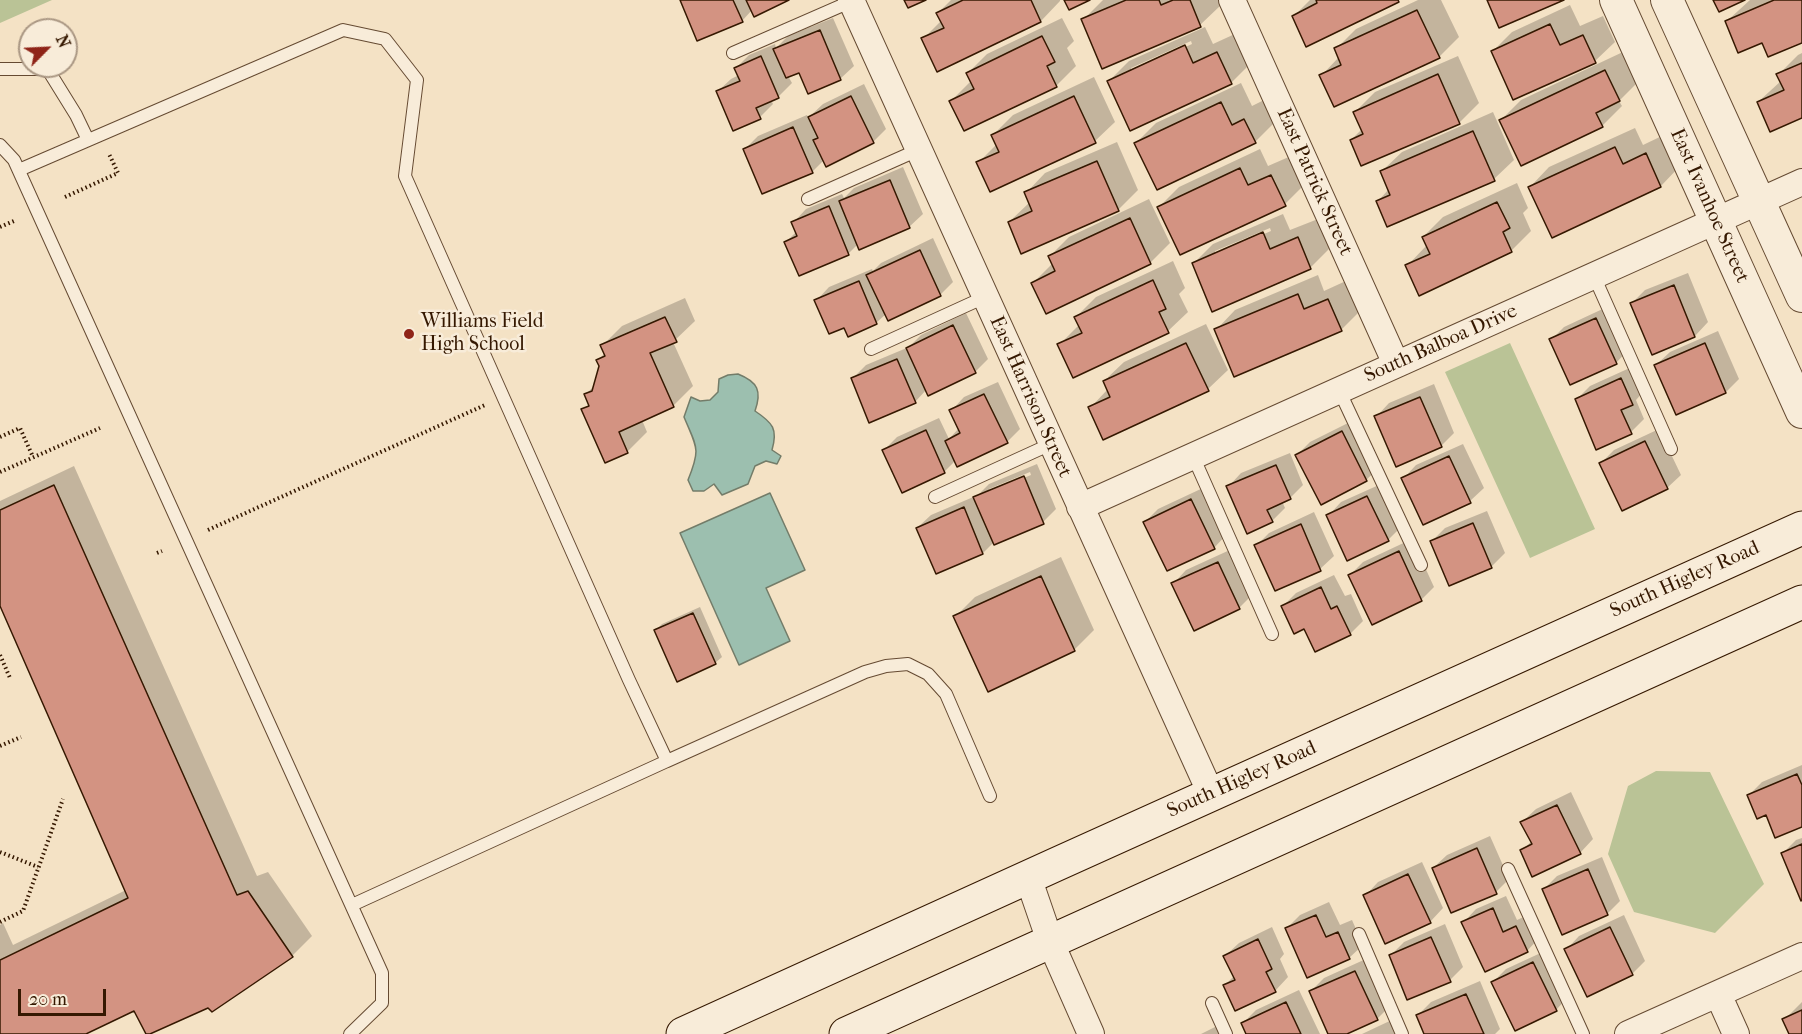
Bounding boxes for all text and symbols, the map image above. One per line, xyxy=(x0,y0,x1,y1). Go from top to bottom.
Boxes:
north arrow xyxy=(18,18,78,78)
text: N xyxy=(52,32,74,51)
street label: East Patrick Street xyxy=(1271,105,1357,259)
street label: East Ivanhoe Street xyxy=(1664,125,1754,287)
street label: South Balboa Drive xyxy=(1361,300,1521,388)
place label: Williams Field High School xyxy=(421,310,544,357)
street label: East Harrison Street xyxy=(984,312,1076,482)
marker: Williams Field High School xyxy=(402,327,416,341)
street label: South Higley Road xyxy=(1607,536,1763,624)
street label: South Higley Road xyxy=(1164,736,1320,824)
scale bar xyxy=(21,977,110,1015)
text: 20 m xyxy=(29,989,67,1010)

